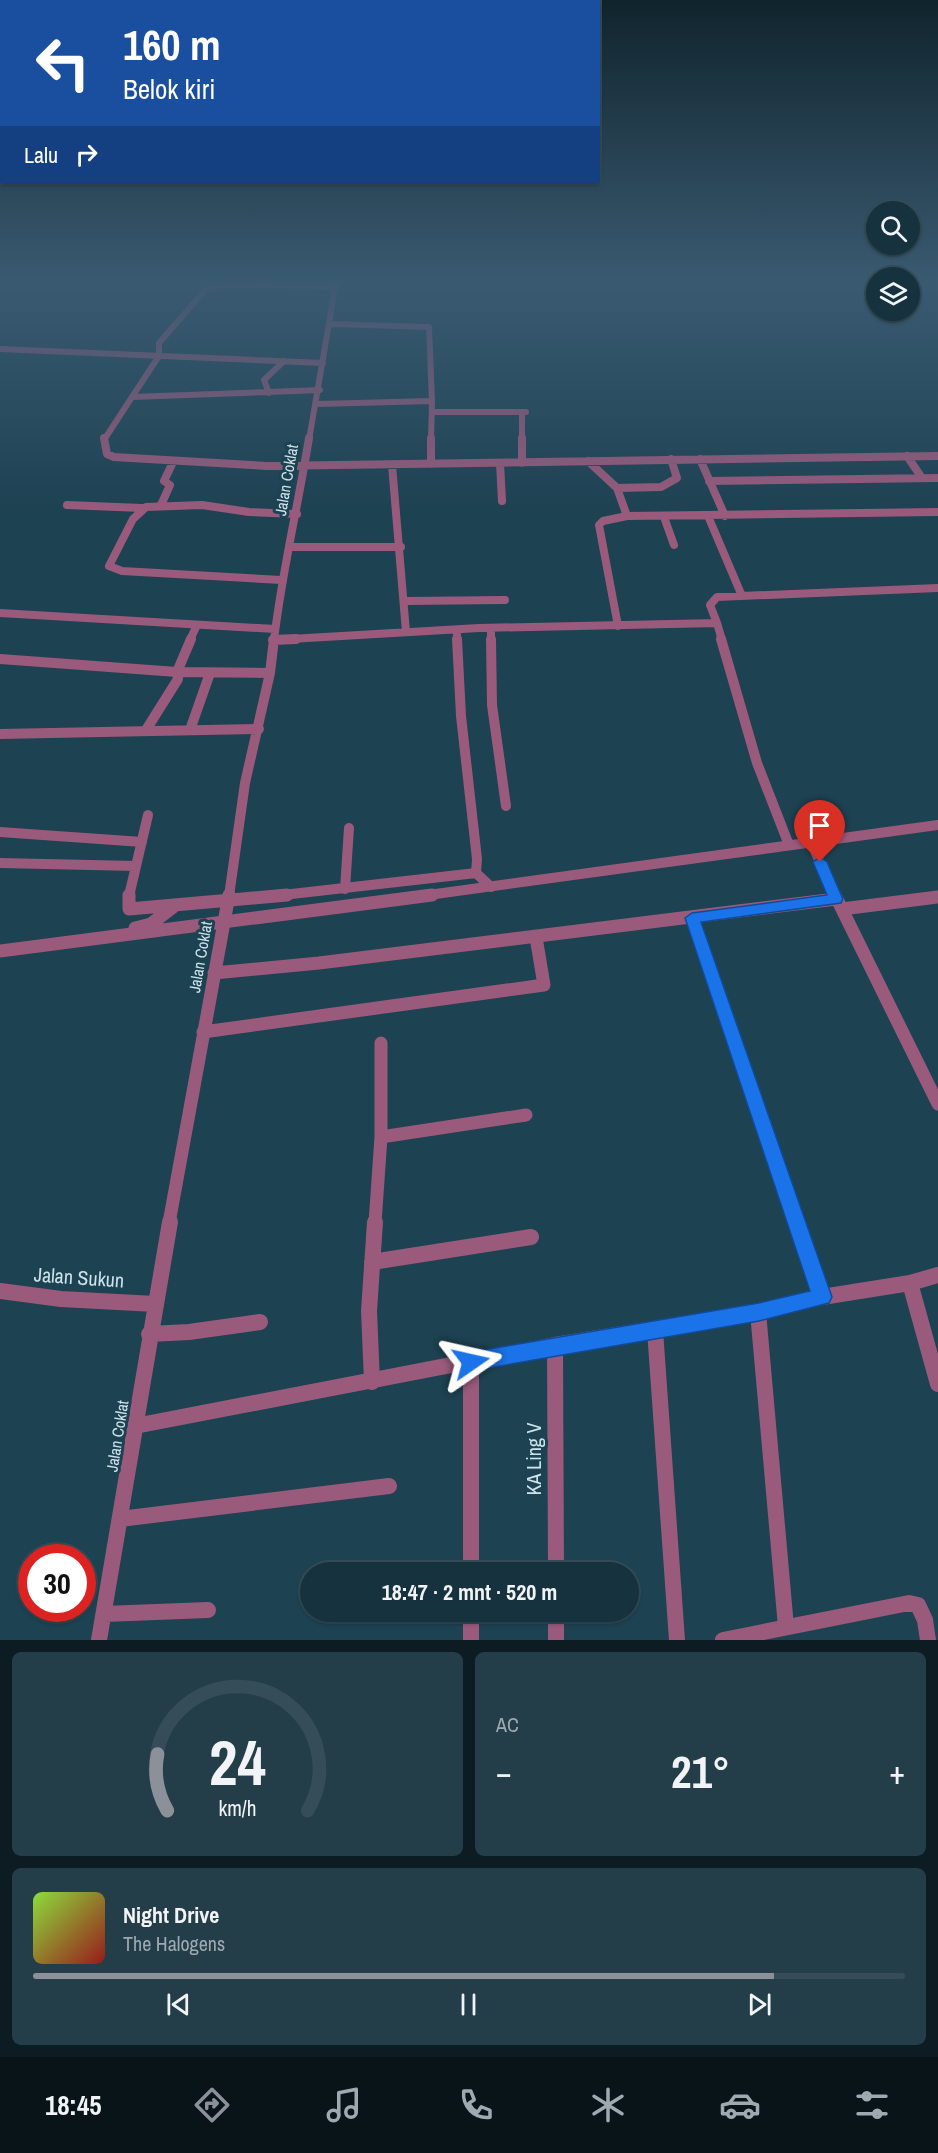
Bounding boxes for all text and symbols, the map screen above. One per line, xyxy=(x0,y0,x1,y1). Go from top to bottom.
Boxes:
text: 160 m xyxy=(123,17,221,73)
icon: left xyxy=(24,24,102,102)
text: Belok kiri xyxy=(123,71,215,107)
icon: right xyxy=(70,138,103,171)
text: Lalu xyxy=(24,140,58,170)
map controls xyxy=(866,201,920,321)
button: search xyxy=(866,201,920,255)
button: layers xyxy=(866,267,920,321)
street label: Jalan Coklat xyxy=(269,442,303,517)
pin xyxy=(794,800,845,862)
icon: arrive xyxy=(803,809,836,842)
street label: Jalan Coklat xyxy=(183,919,217,994)
street label: Jalan Sukun xyxy=(33,1260,125,1294)
position arrow xyxy=(439,1330,503,1394)
street label: Jalan Coklat xyxy=(100,1398,134,1473)
street label: KA Ling V xyxy=(520,1422,547,1495)
speed limit sign: 30 xyxy=(18,1544,96,1622)
text: 18:47 · 2 mnt · 520 m xyxy=(382,1577,557,1607)
text: AC xyxy=(496,1711,519,1738)
text: 24 xyxy=(209,1720,266,1804)
text: 21° xyxy=(671,1741,730,1802)
text: − xyxy=(496,1750,512,1794)
text: + xyxy=(889,1750,905,1794)
text: km/h xyxy=(218,1794,257,1823)
text: Night Drive xyxy=(123,1900,219,1930)
text: The Halogens xyxy=(123,1930,225,1957)
icon: previous xyxy=(162,1988,195,2021)
icon: pause xyxy=(452,1988,485,2021)
icon: next xyxy=(743,1988,776,2021)
icon: directions xyxy=(191,2084,233,2126)
icon: music xyxy=(323,2084,365,2126)
icon: phone xyxy=(455,2084,497,2126)
icon: climate xyxy=(587,2084,629,2126)
icon: car xyxy=(719,2084,761,2126)
icon: filters xyxy=(851,2084,893,2126)
text: 18:45 xyxy=(45,2087,102,2123)

